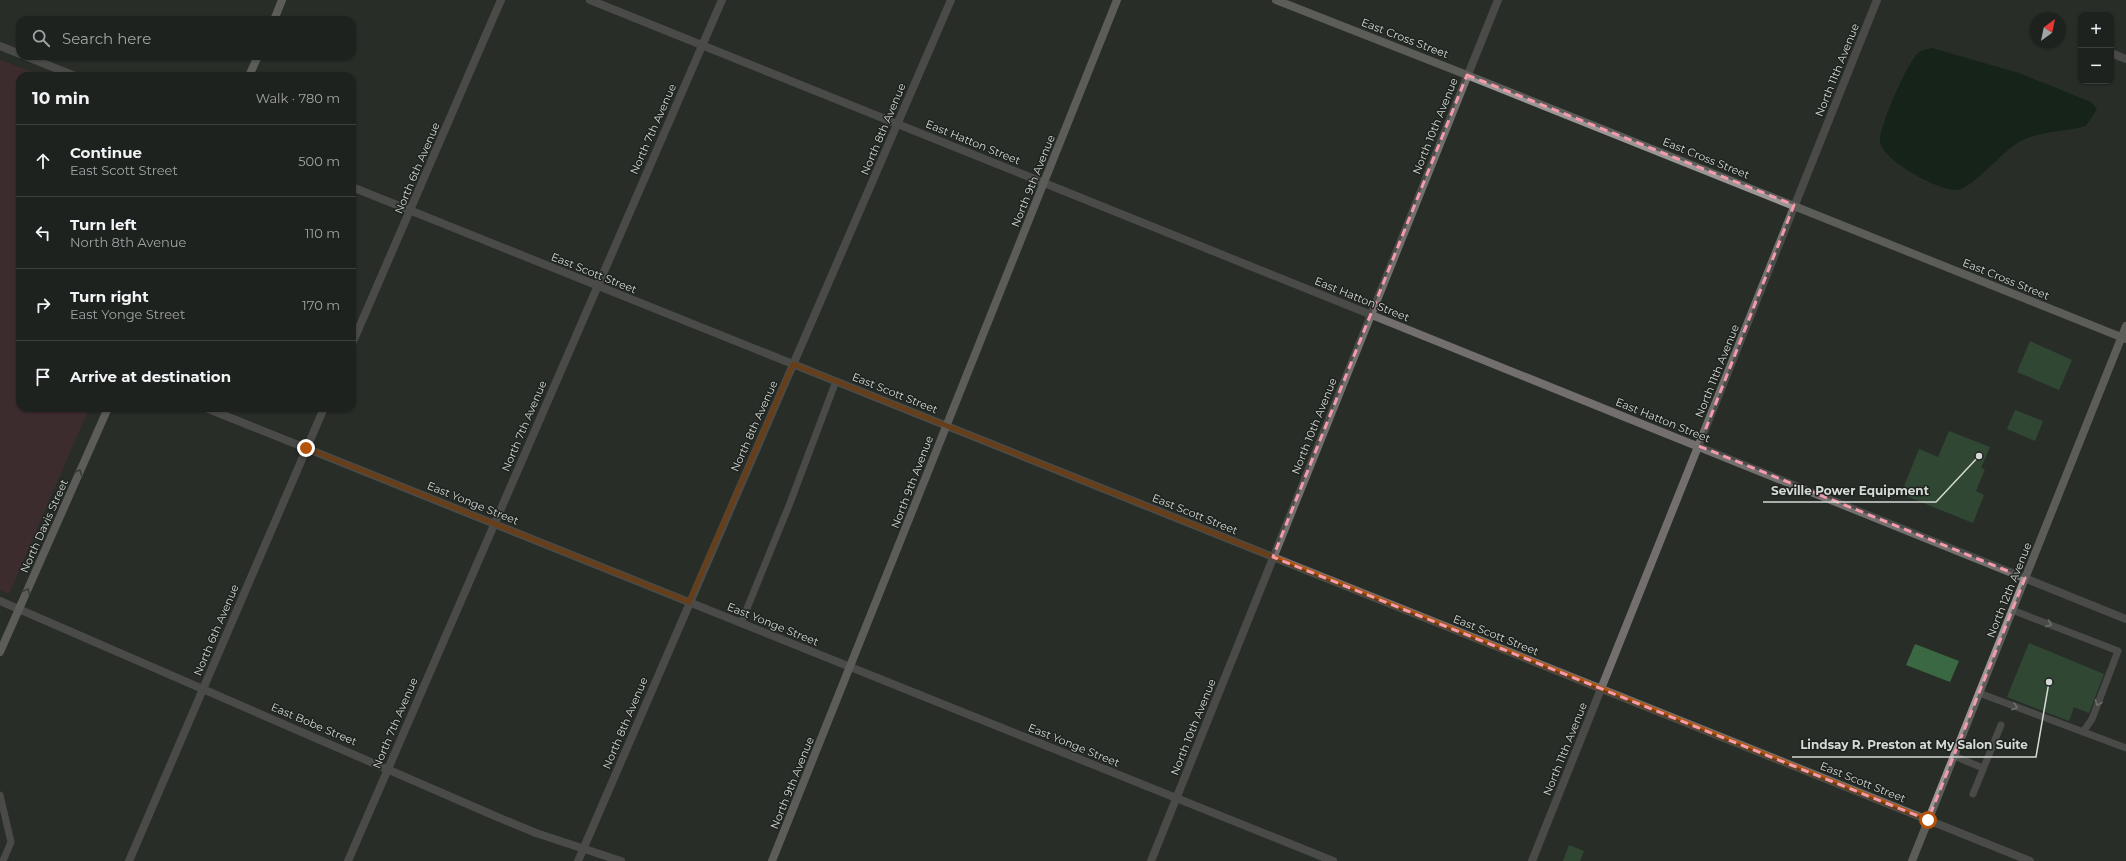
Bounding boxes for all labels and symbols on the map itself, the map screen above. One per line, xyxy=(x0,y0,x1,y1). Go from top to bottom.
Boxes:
north arrow xyxy=(2030,12,2066,48)
street label: East Cross Street xyxy=(1359,15,1451,61)
street label: North 11th Avenue xyxy=(1812,21,1862,119)
street label: North 10th Avenue xyxy=(1409,75,1461,176)
street label: North 7th Avenue xyxy=(627,81,679,177)
street label: North 8th Avenue xyxy=(857,81,909,177)
street label: East Hatton Street xyxy=(924,117,1023,168)
street label: North 6th Avenue xyxy=(391,120,443,216)
street label: North 9th Avenue xyxy=(1008,132,1058,229)
street label: East Cross Street xyxy=(1661,134,1752,182)
street label: East Scott Street xyxy=(549,249,639,297)
street label: East Cross Street xyxy=(1961,255,2052,303)
street label: East Hatton Street xyxy=(1313,274,1412,325)
street label: North 11th Avenue xyxy=(1692,322,1742,420)
street label: East Scott Street xyxy=(850,369,940,417)
street label: North 10th Avenue xyxy=(1288,375,1340,476)
street label: North 7th Avenue xyxy=(498,378,550,474)
street label: North 8th Avenue xyxy=(728,378,781,474)
street label: East Hatton Street xyxy=(1614,395,1713,446)
street label: North 9th Avenue xyxy=(888,433,936,530)
route end xyxy=(297,439,315,457)
one-way arrow xyxy=(74,469,82,476)
street label: North Davis Street xyxy=(17,476,71,575)
street label: East Yonge Street xyxy=(425,478,521,528)
callout: Seville Power Equipment xyxy=(1763,478,1936,502)
text: Seville Power Equipment xyxy=(1771,483,1930,498)
street label: East Scott Street xyxy=(1150,490,1240,538)
street label: North 12th Avenue xyxy=(1983,540,2035,640)
street label: North 6th Avenue xyxy=(190,582,242,678)
one-way arrow xyxy=(22,588,30,595)
street label: East Yonge Street xyxy=(725,599,821,649)
street label: East Scott Street xyxy=(1451,611,1541,659)
one-way arrow xyxy=(2045,620,2052,628)
street label: North 7th Avenue xyxy=(369,675,421,771)
street label: North 8th Avenue xyxy=(599,675,651,771)
street label: North 10th Avenue xyxy=(1167,676,1219,777)
one-way arrow xyxy=(2094,699,2102,706)
street label: East Bobe Street xyxy=(269,700,360,749)
street label: North 11th Avenue xyxy=(1540,700,1590,798)
one-way arrow xyxy=(2012,703,2019,711)
street label: East Yonge Street xyxy=(1026,720,1122,770)
callout: Lindsay R. Preston at My Salon Suite xyxy=(1792,733,2036,757)
street label: North 9th Avenue xyxy=(767,734,817,831)
text: Lindsay R. Preston at My Salon Suite xyxy=(1800,737,2028,752)
street label: East Scott Street xyxy=(1818,758,1908,806)
route start xyxy=(1919,811,1937,829)

